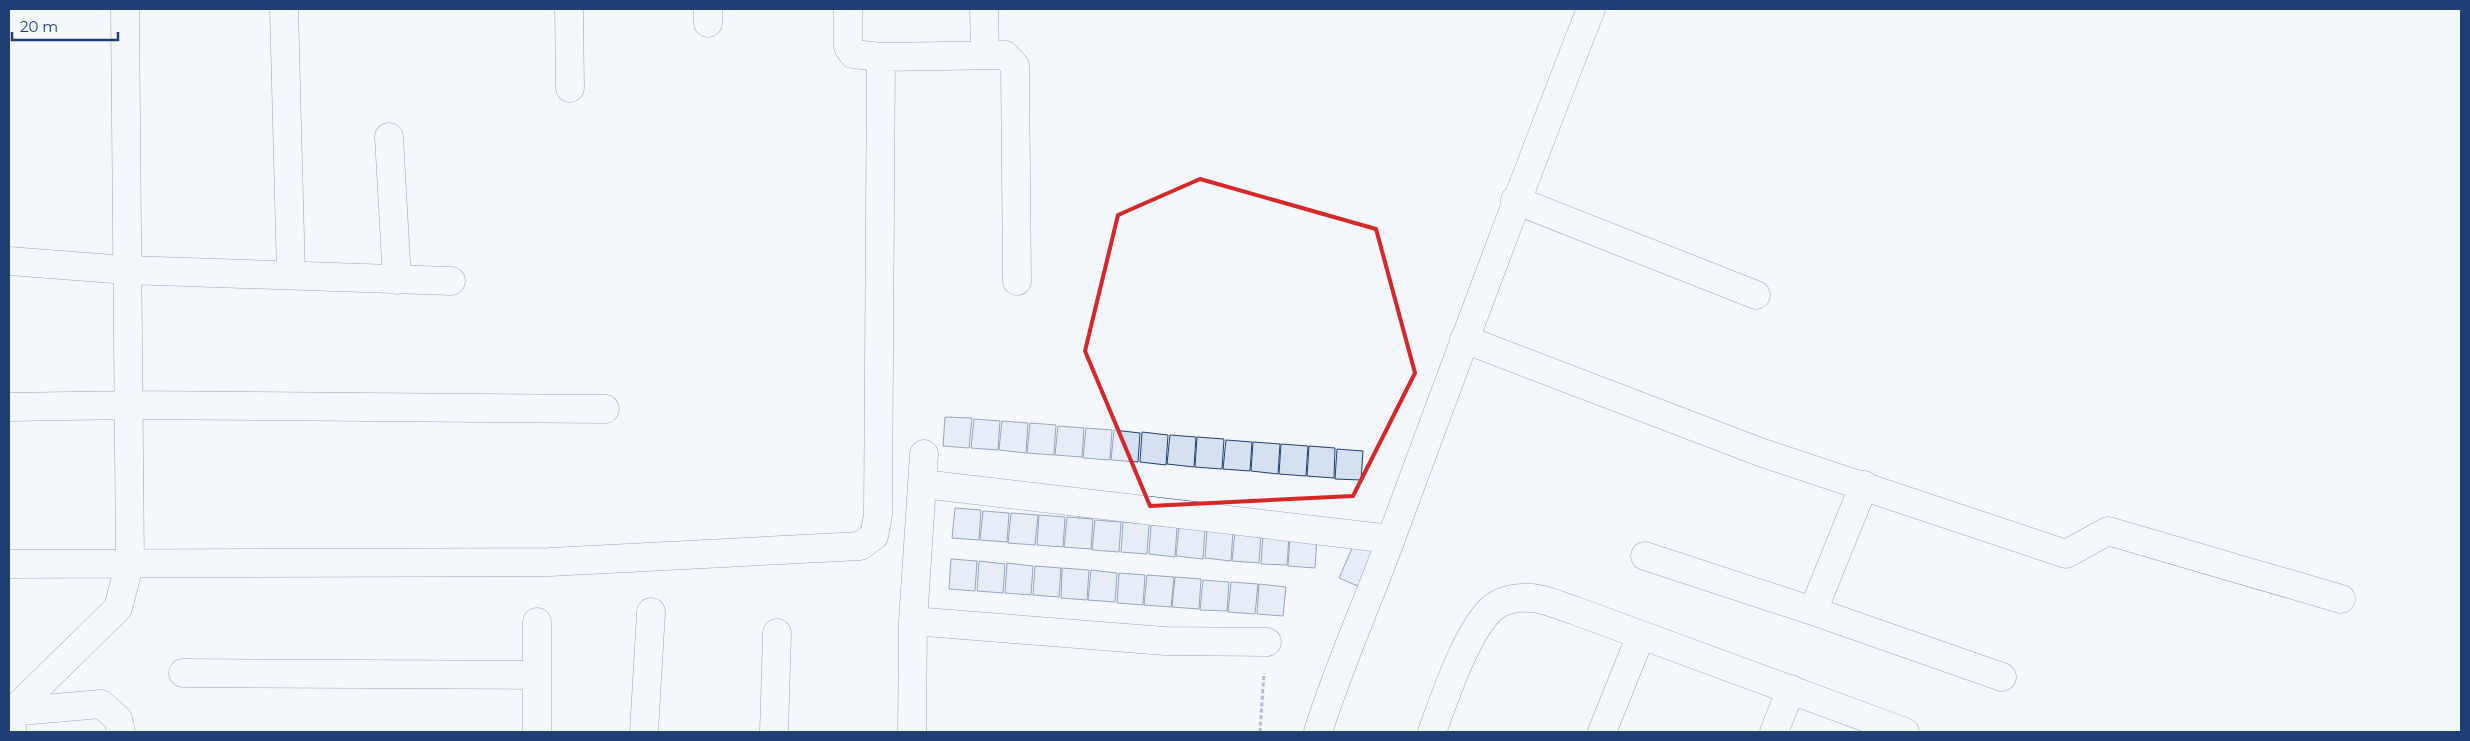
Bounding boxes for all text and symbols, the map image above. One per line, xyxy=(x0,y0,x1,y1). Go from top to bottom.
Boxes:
scale bar xyxy=(12,10,119,42)
text: 20 m xyxy=(20,17,58,36)

